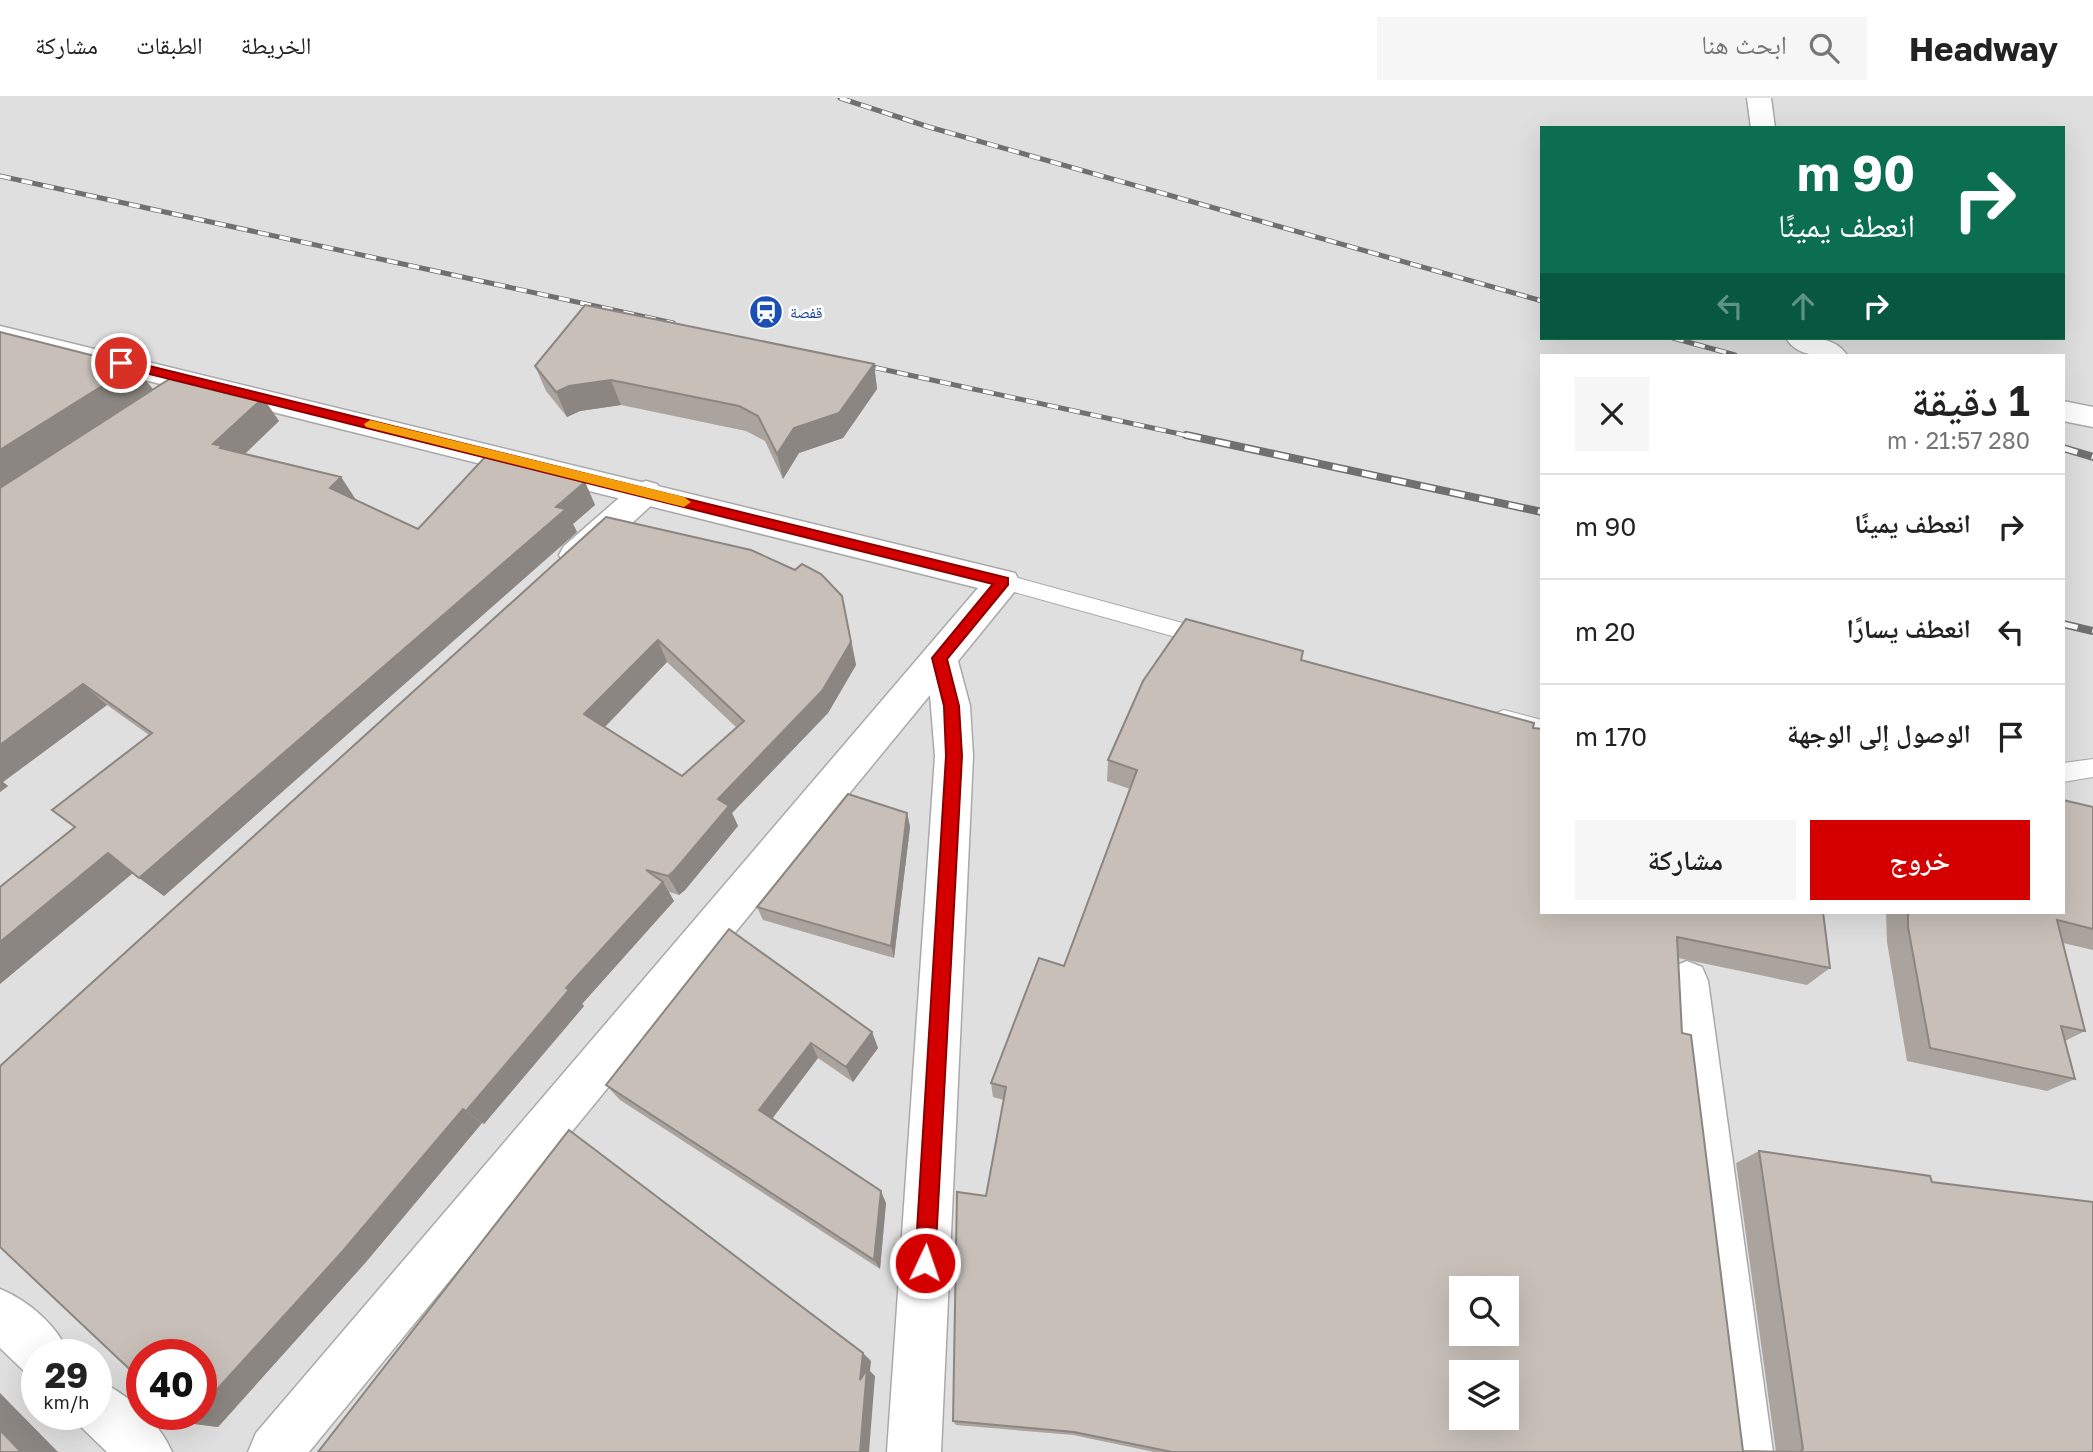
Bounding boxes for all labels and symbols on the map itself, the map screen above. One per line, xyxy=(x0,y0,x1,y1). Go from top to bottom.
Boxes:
station icon: قفصة xyxy=(747,293,785,331)
place label: قفصة xyxy=(790,302,823,322)
pin xyxy=(91,333,151,393)
position arrow xyxy=(888,1226,962,1300)
speed limit sign: 40 xyxy=(126,1339,217,1430)

